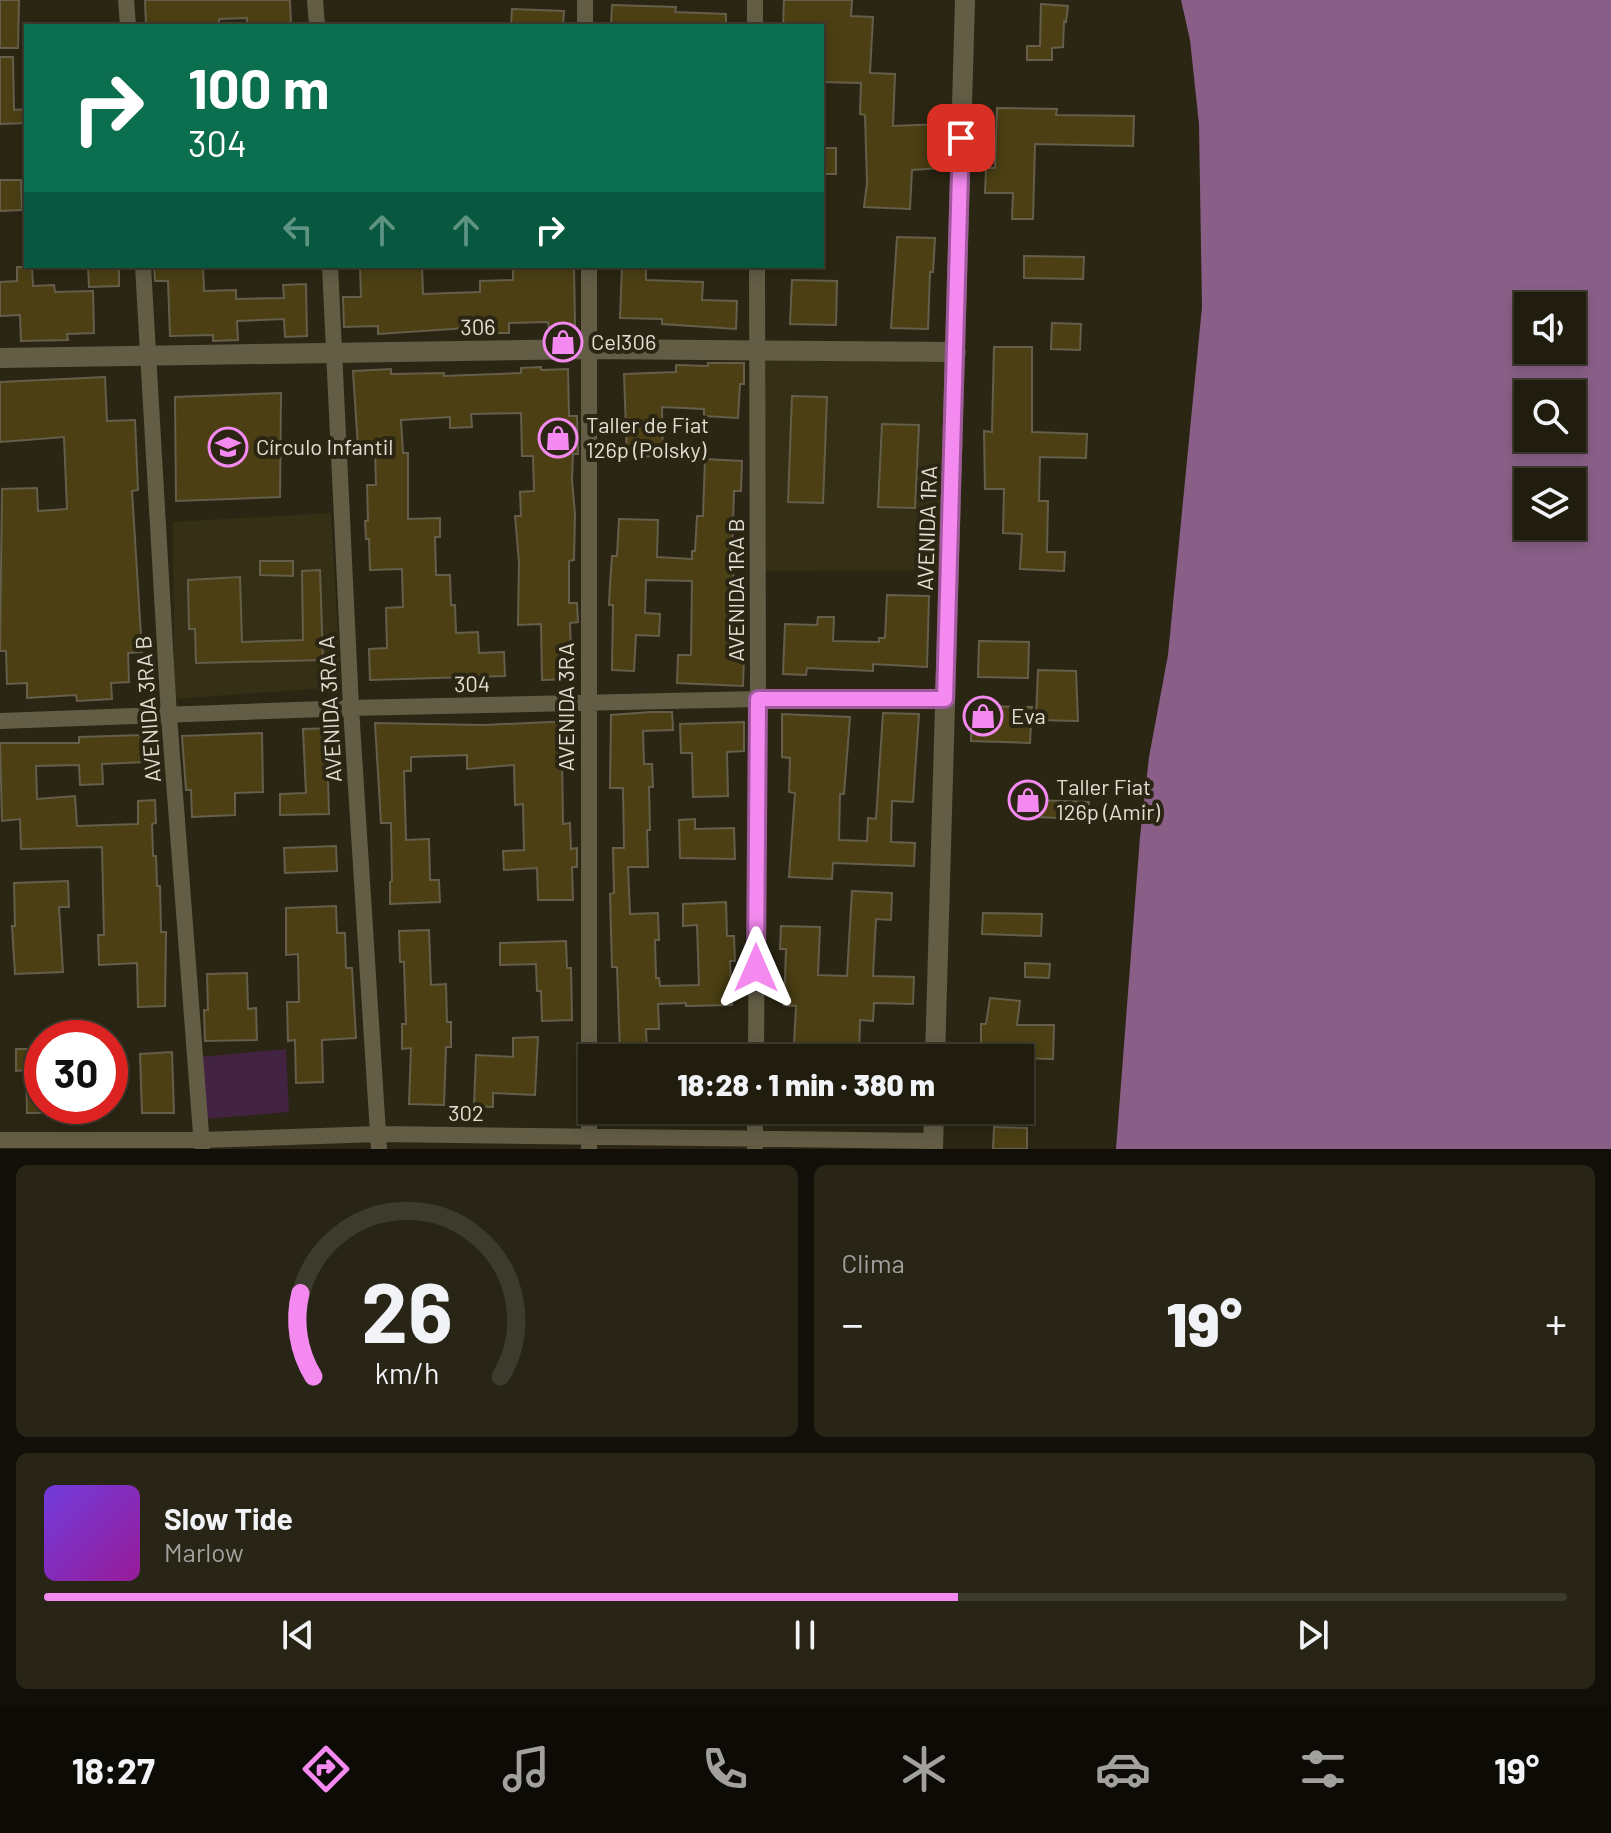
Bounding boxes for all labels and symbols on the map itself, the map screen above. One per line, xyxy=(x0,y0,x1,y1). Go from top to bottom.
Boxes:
pin xyxy=(927,104,995,172)
street label: 306 xyxy=(460,313,496,339)
shop icon: Cel306 xyxy=(542,321,584,363)
place label: Cel306 xyxy=(591,328,656,354)
place label: Taller de Fiat 126p (Polsky) xyxy=(586,411,709,462)
shop icon: Taller de Fiat 126p (Polsky) xyxy=(537,417,579,459)
school or university icon: Círculo Infantil xyxy=(207,426,249,468)
place label: Círculo Infantil xyxy=(256,433,393,459)
street label: AVENIDA 1RA xyxy=(911,465,941,591)
street label: AVENIDA 1RA B xyxy=(722,518,748,662)
street label: AVENIDA 3RA B xyxy=(129,635,165,783)
street label: AVENIDA 3RA A xyxy=(312,635,346,783)
street label: AVENIDA 3RA xyxy=(552,643,578,771)
street label: 304 xyxy=(454,670,490,696)
shop icon: Eva xyxy=(962,695,1004,737)
place label: Eva xyxy=(1011,702,1046,728)
place label: Taller Fiat 126p (Amir) xyxy=(1056,773,1160,824)
shop icon: Taller Fiat 126p (Amir) xyxy=(1007,779,1049,821)
position arrow xyxy=(714,926,798,1010)
speed limit sign: 30 xyxy=(24,1020,128,1124)
street label: 302 xyxy=(448,1099,484,1125)

